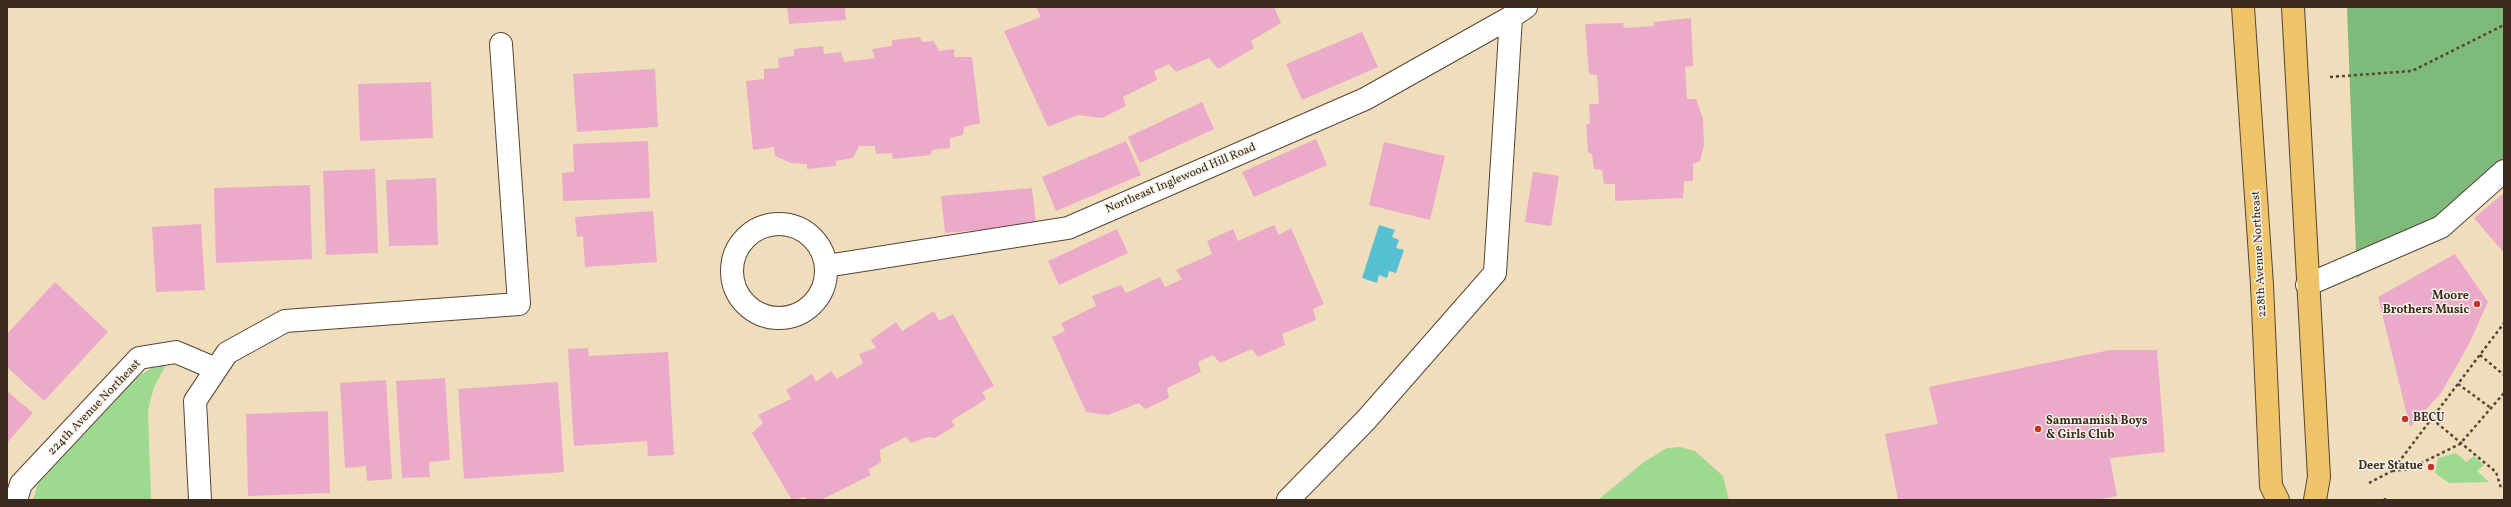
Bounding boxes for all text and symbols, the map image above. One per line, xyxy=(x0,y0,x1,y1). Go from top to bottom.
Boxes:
street label: Northeast Inglewood Hill Road xyxy=(1104,141,1258,217)
street label: 228th Avenue Northeast xyxy=(2249,190,2271,318)
place label: Moore Brothers Music xyxy=(2383,290,2469,318)
marker: Moore Brothers Music xyxy=(2472,299,2482,309)
street label: 224th Avenue Northeast xyxy=(45,357,145,459)
place label: BECU xyxy=(2413,412,2444,426)
marker: BECU xyxy=(2400,414,2410,424)
place label: Sammamish Boys & Girls Club xyxy=(2046,415,2148,443)
marker: Sammamish Boys & Girls Club xyxy=(2033,424,2043,434)
place label: Deer Statue xyxy=(2358,460,2423,474)
marker: Deer Statue xyxy=(2426,462,2436,472)

